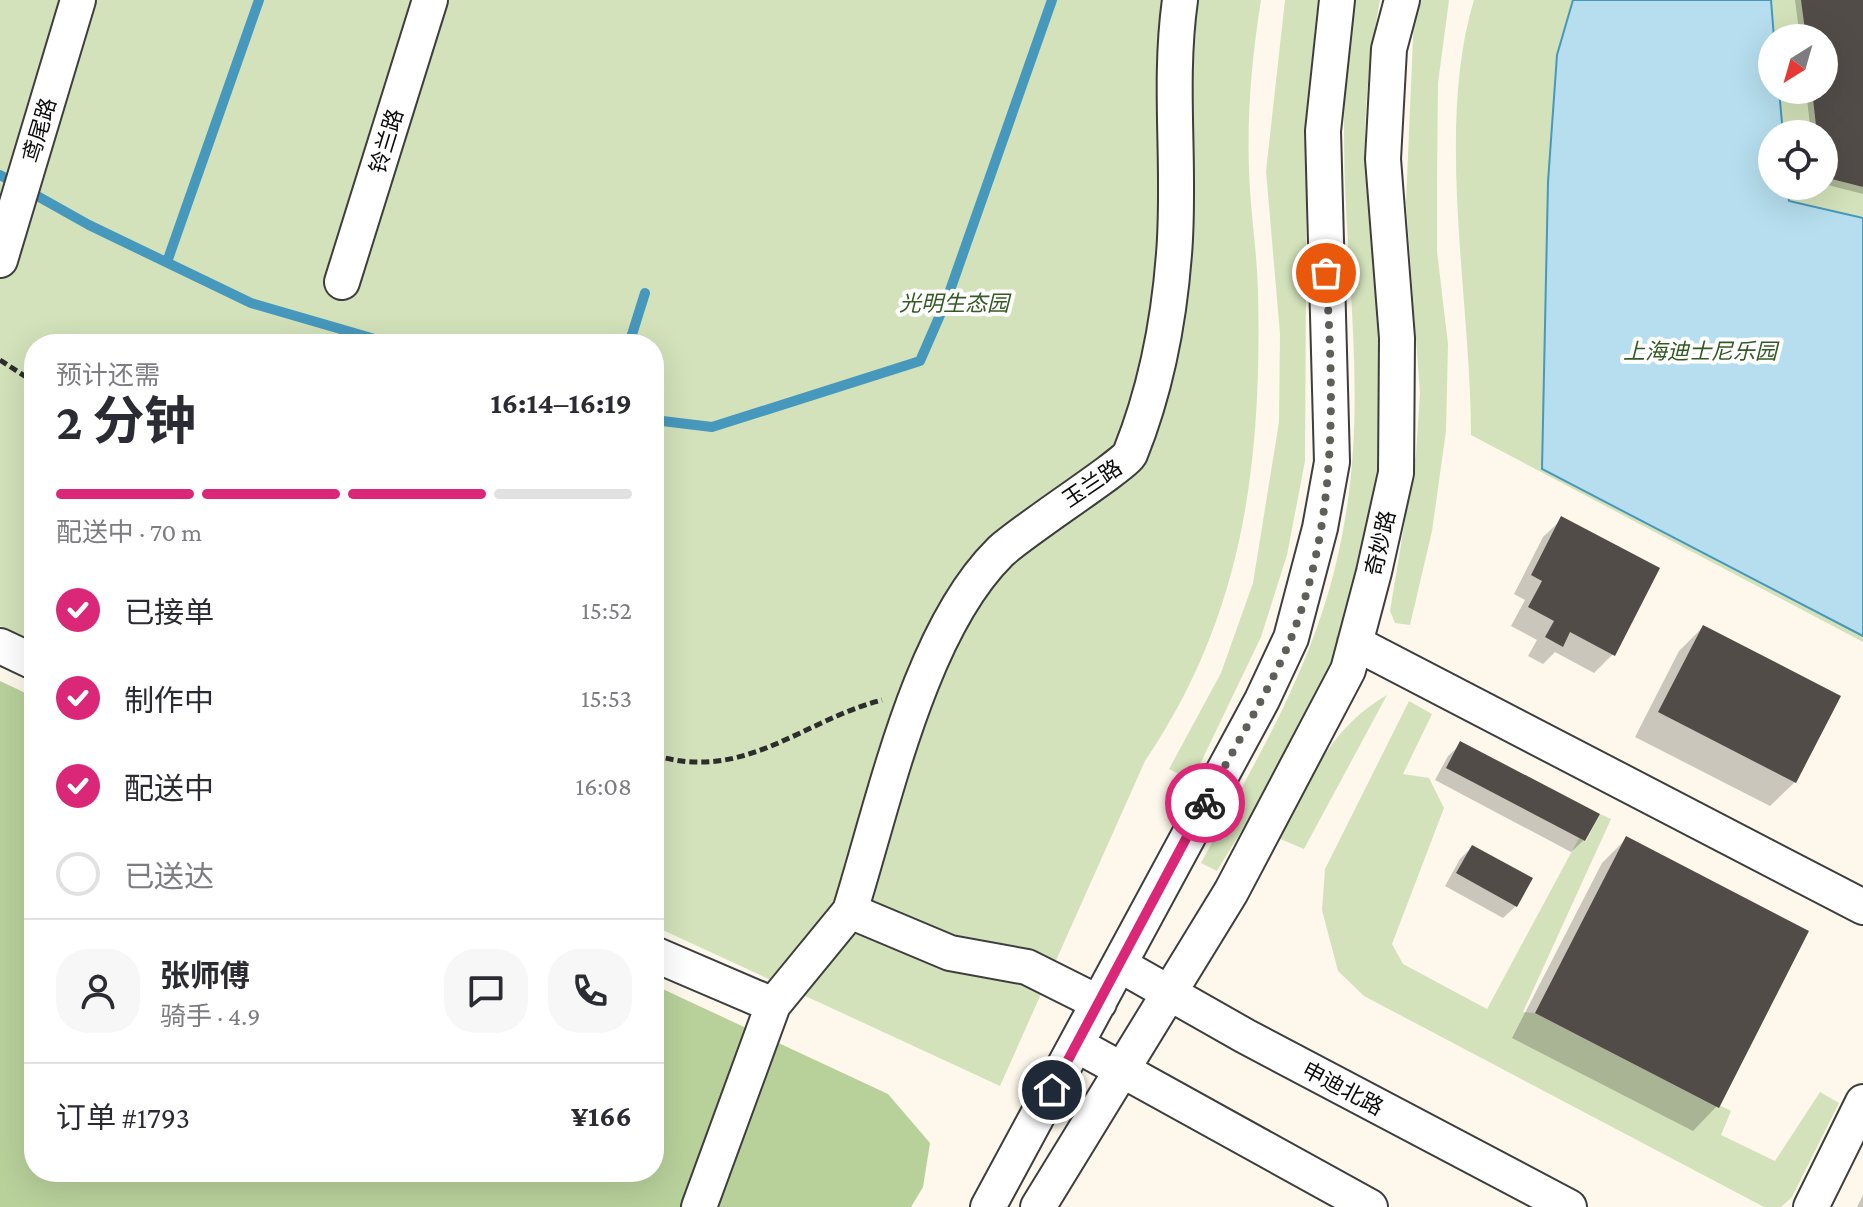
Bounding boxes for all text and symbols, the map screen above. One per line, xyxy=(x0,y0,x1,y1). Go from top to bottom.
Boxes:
north arrow xyxy=(1758,24,1838,104)
map controls xyxy=(1758,24,1838,200)
street label: 鸢尾路 xyxy=(18,95,61,165)
street label: 铃兰路 xyxy=(365,106,408,176)
button: locate xyxy=(1758,120,1838,200)
pin xyxy=(1292,239,1360,307)
icon: bag xyxy=(1304,251,1348,295)
park label: 光明生态园 xyxy=(899,291,1012,316)
park label: 上海迪士尼乐园 xyxy=(1623,339,1780,364)
text: 预计还需 xyxy=(56,361,160,390)
text: 16:14–16:19 xyxy=(490,386,632,419)
text: 2 分钟 xyxy=(56,392,197,450)
street label: 玉兰路 xyxy=(1058,455,1127,512)
street label: 奇妙路 xyxy=(1361,508,1400,578)
text: 配送中 · 70 m xyxy=(56,518,202,547)
icon: check xyxy=(56,588,100,632)
text: 已接单 xyxy=(124,596,214,629)
text: 15:52 xyxy=(581,596,632,625)
icon: check xyxy=(56,676,100,720)
text: 制作中 xyxy=(124,684,214,717)
text: 15:53 xyxy=(581,684,632,713)
courier xyxy=(1165,763,1245,843)
icon: check xyxy=(56,764,100,808)
text: 配送中 xyxy=(124,772,214,805)
text: 16:08 xyxy=(576,772,632,801)
icon: bike xyxy=(1183,781,1227,825)
text: 已送达 xyxy=(124,860,214,893)
button: person xyxy=(56,949,140,1033)
button: chat xyxy=(444,949,528,1033)
button: phone xyxy=(548,949,632,1033)
text: 张师傅 xyxy=(160,959,250,992)
text: 骑手 · 4.9 xyxy=(160,1002,260,1031)
pin xyxy=(1018,1056,1086,1124)
street label: 申迪北路 xyxy=(1298,1057,1387,1120)
icon: home xyxy=(1030,1068,1074,1112)
text: ¥166 xyxy=(571,1099,632,1132)
text: 订单 #1793 xyxy=(56,1101,190,1134)

